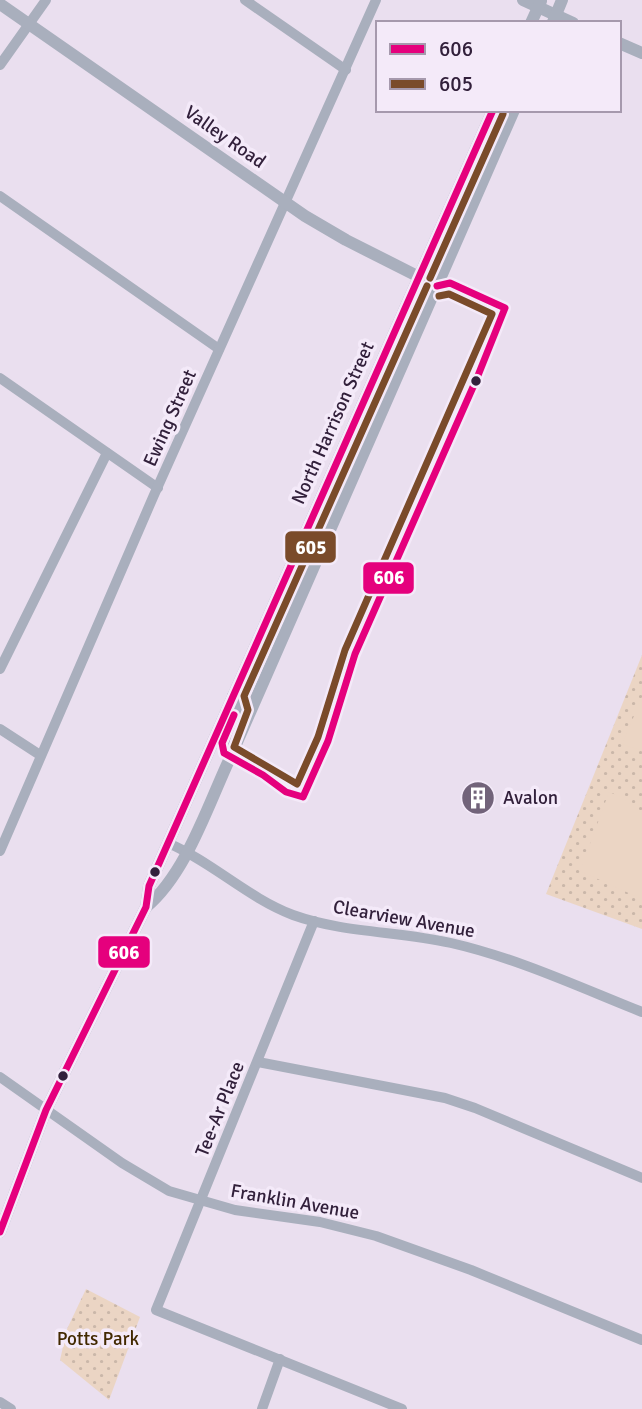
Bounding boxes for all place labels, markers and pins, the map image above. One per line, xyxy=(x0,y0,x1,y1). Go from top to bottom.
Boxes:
unlabelled marker xyxy=(469,374,483,388)
building icon: Avalon xyxy=(459,779,497,817)
place label: Avalon xyxy=(503,786,558,810)
unlabelled marker xyxy=(148,865,162,879)
unlabelled marker xyxy=(56,1069,70,1083)

